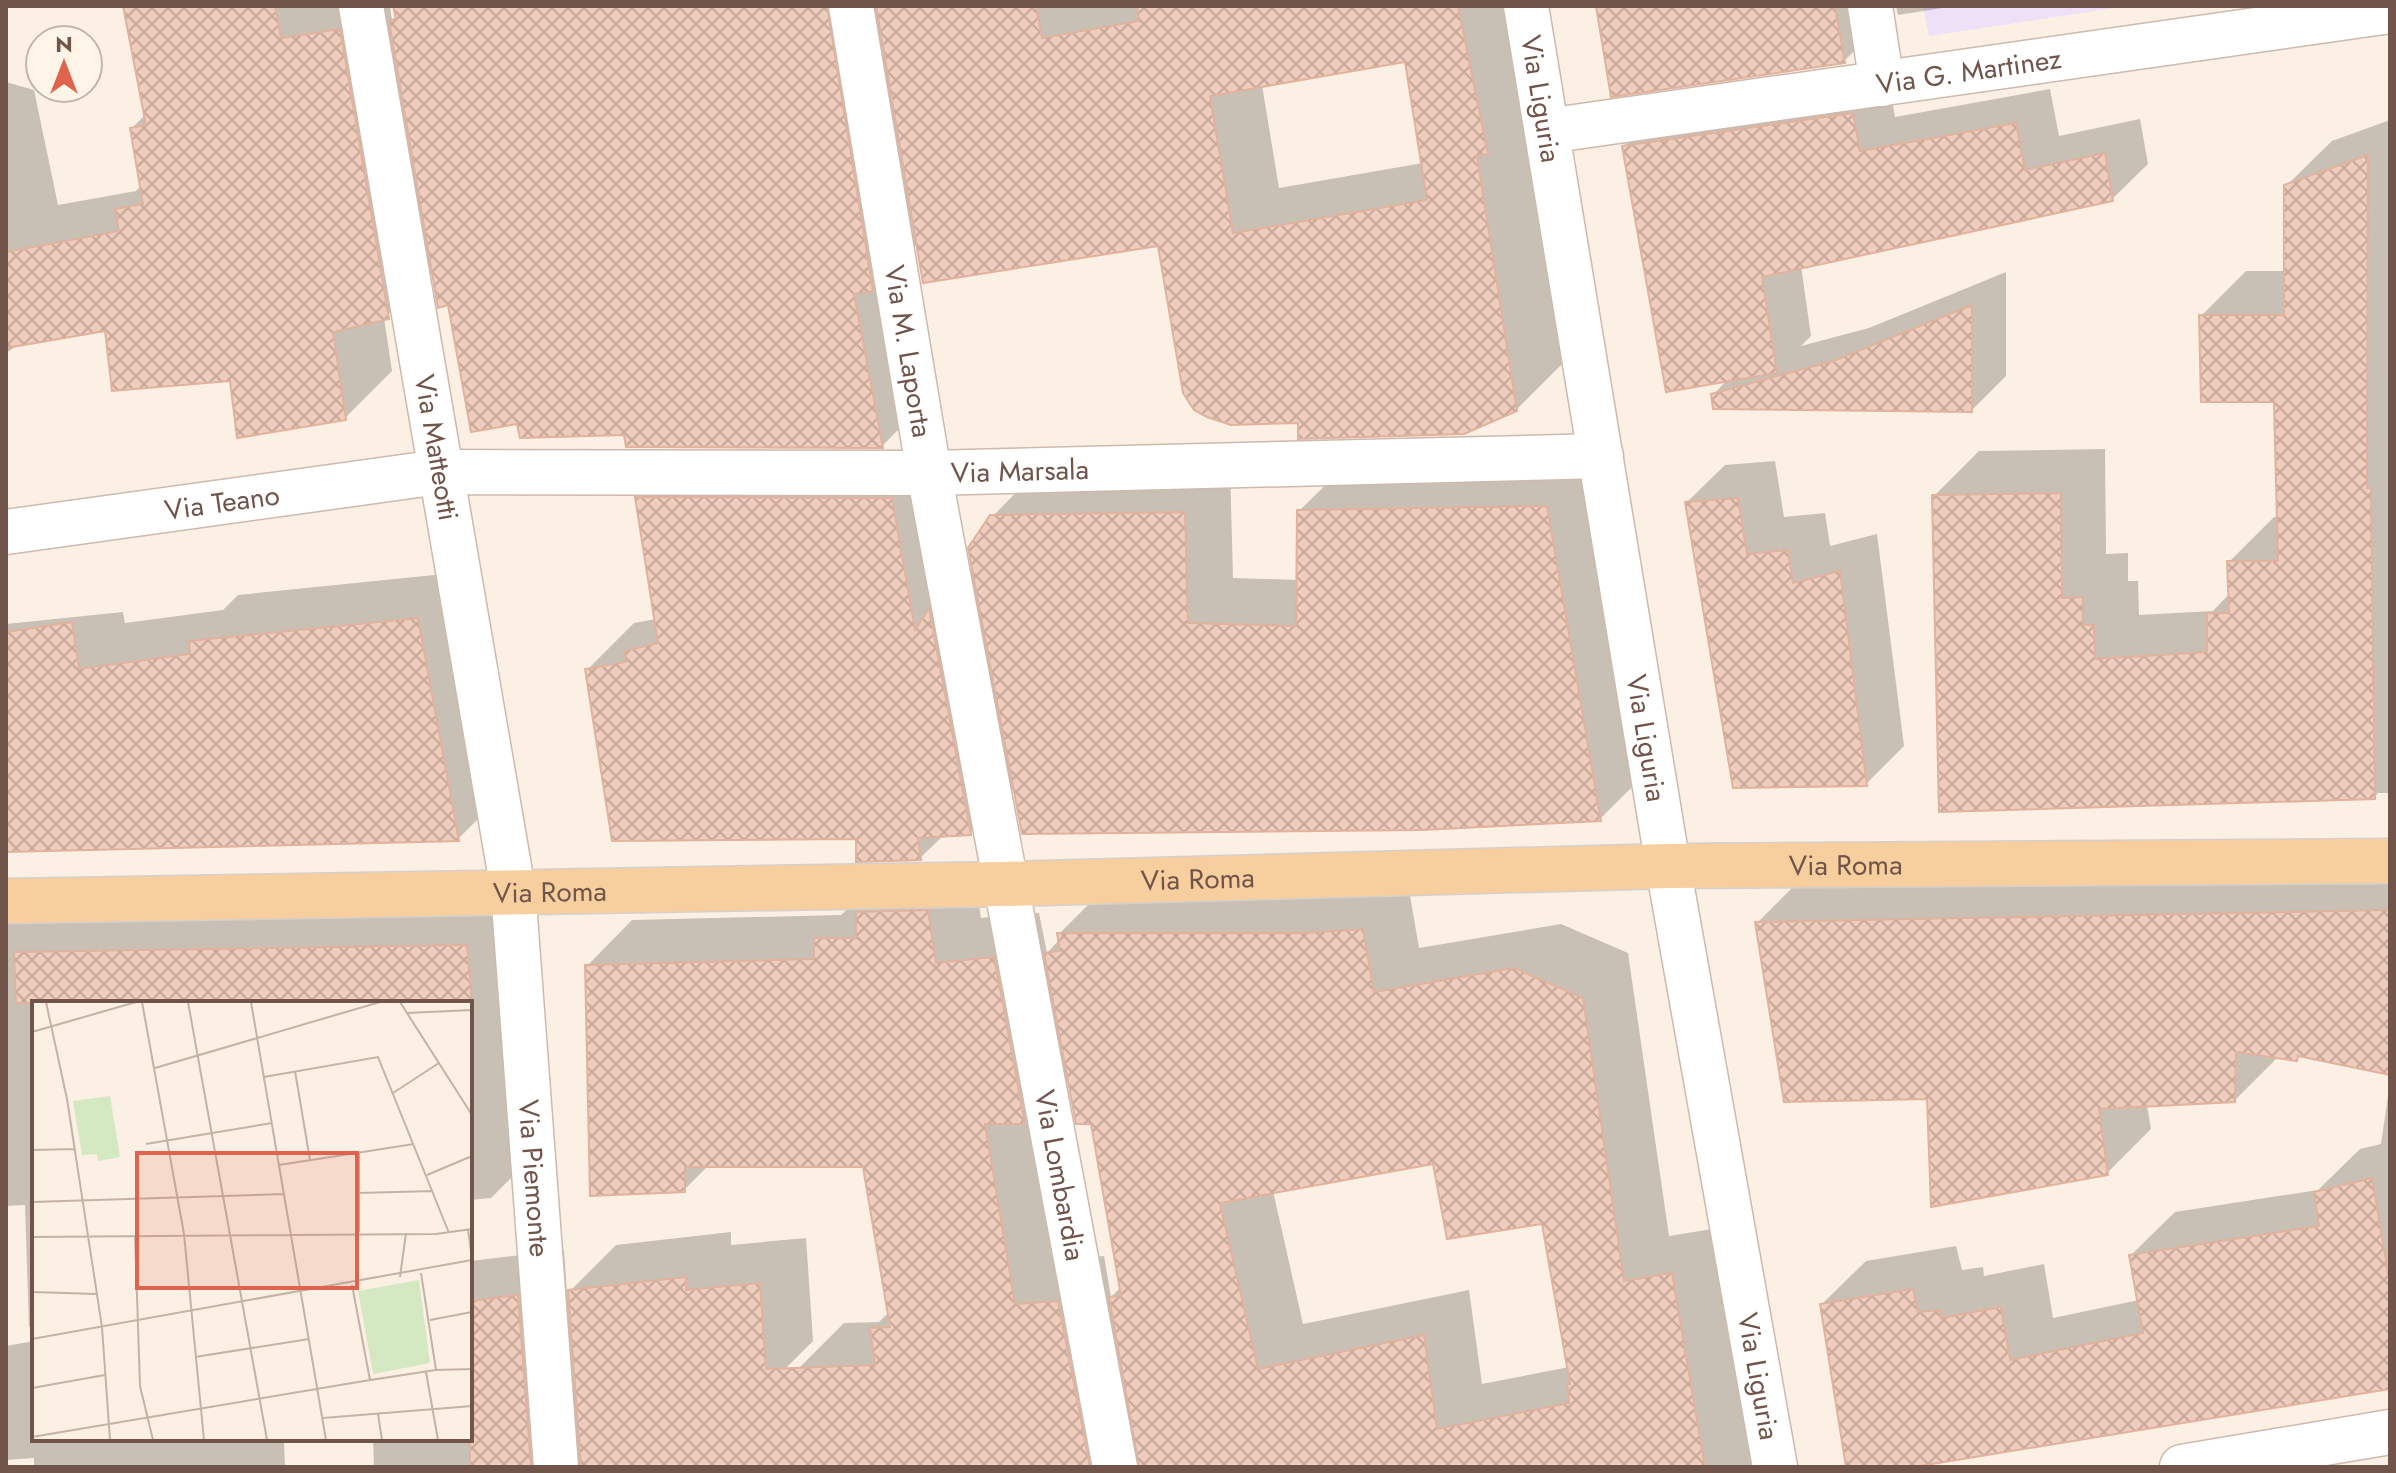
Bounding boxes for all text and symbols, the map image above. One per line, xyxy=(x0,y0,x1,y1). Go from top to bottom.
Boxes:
north arrow xyxy=(24,24,104,104)
text: N xyxy=(55,28,73,60)
street label: Via Liguria xyxy=(1510,32,1572,166)
street label: Via G. Martinez xyxy=(1874,38,2064,105)
street label: Via M. Laporta xyxy=(874,262,943,441)
street label: Via Matteotti xyxy=(404,371,469,524)
street label: Via Marsala xyxy=(950,449,1089,493)
street label: Via Teano xyxy=(162,474,282,531)
street label: Via Liguria xyxy=(1616,671,1677,805)
street label: Via Roma xyxy=(1789,844,1903,886)
street label: Via Roma xyxy=(1140,857,1255,901)
street label: Via Roma xyxy=(493,871,607,914)
inset map xyxy=(32,1001,472,1441)
street label: Via Lombardia xyxy=(1024,1087,1096,1264)
street label: Via Piemonte xyxy=(508,1098,560,1258)
street label: Via Liguria xyxy=(1727,1310,1790,1443)

